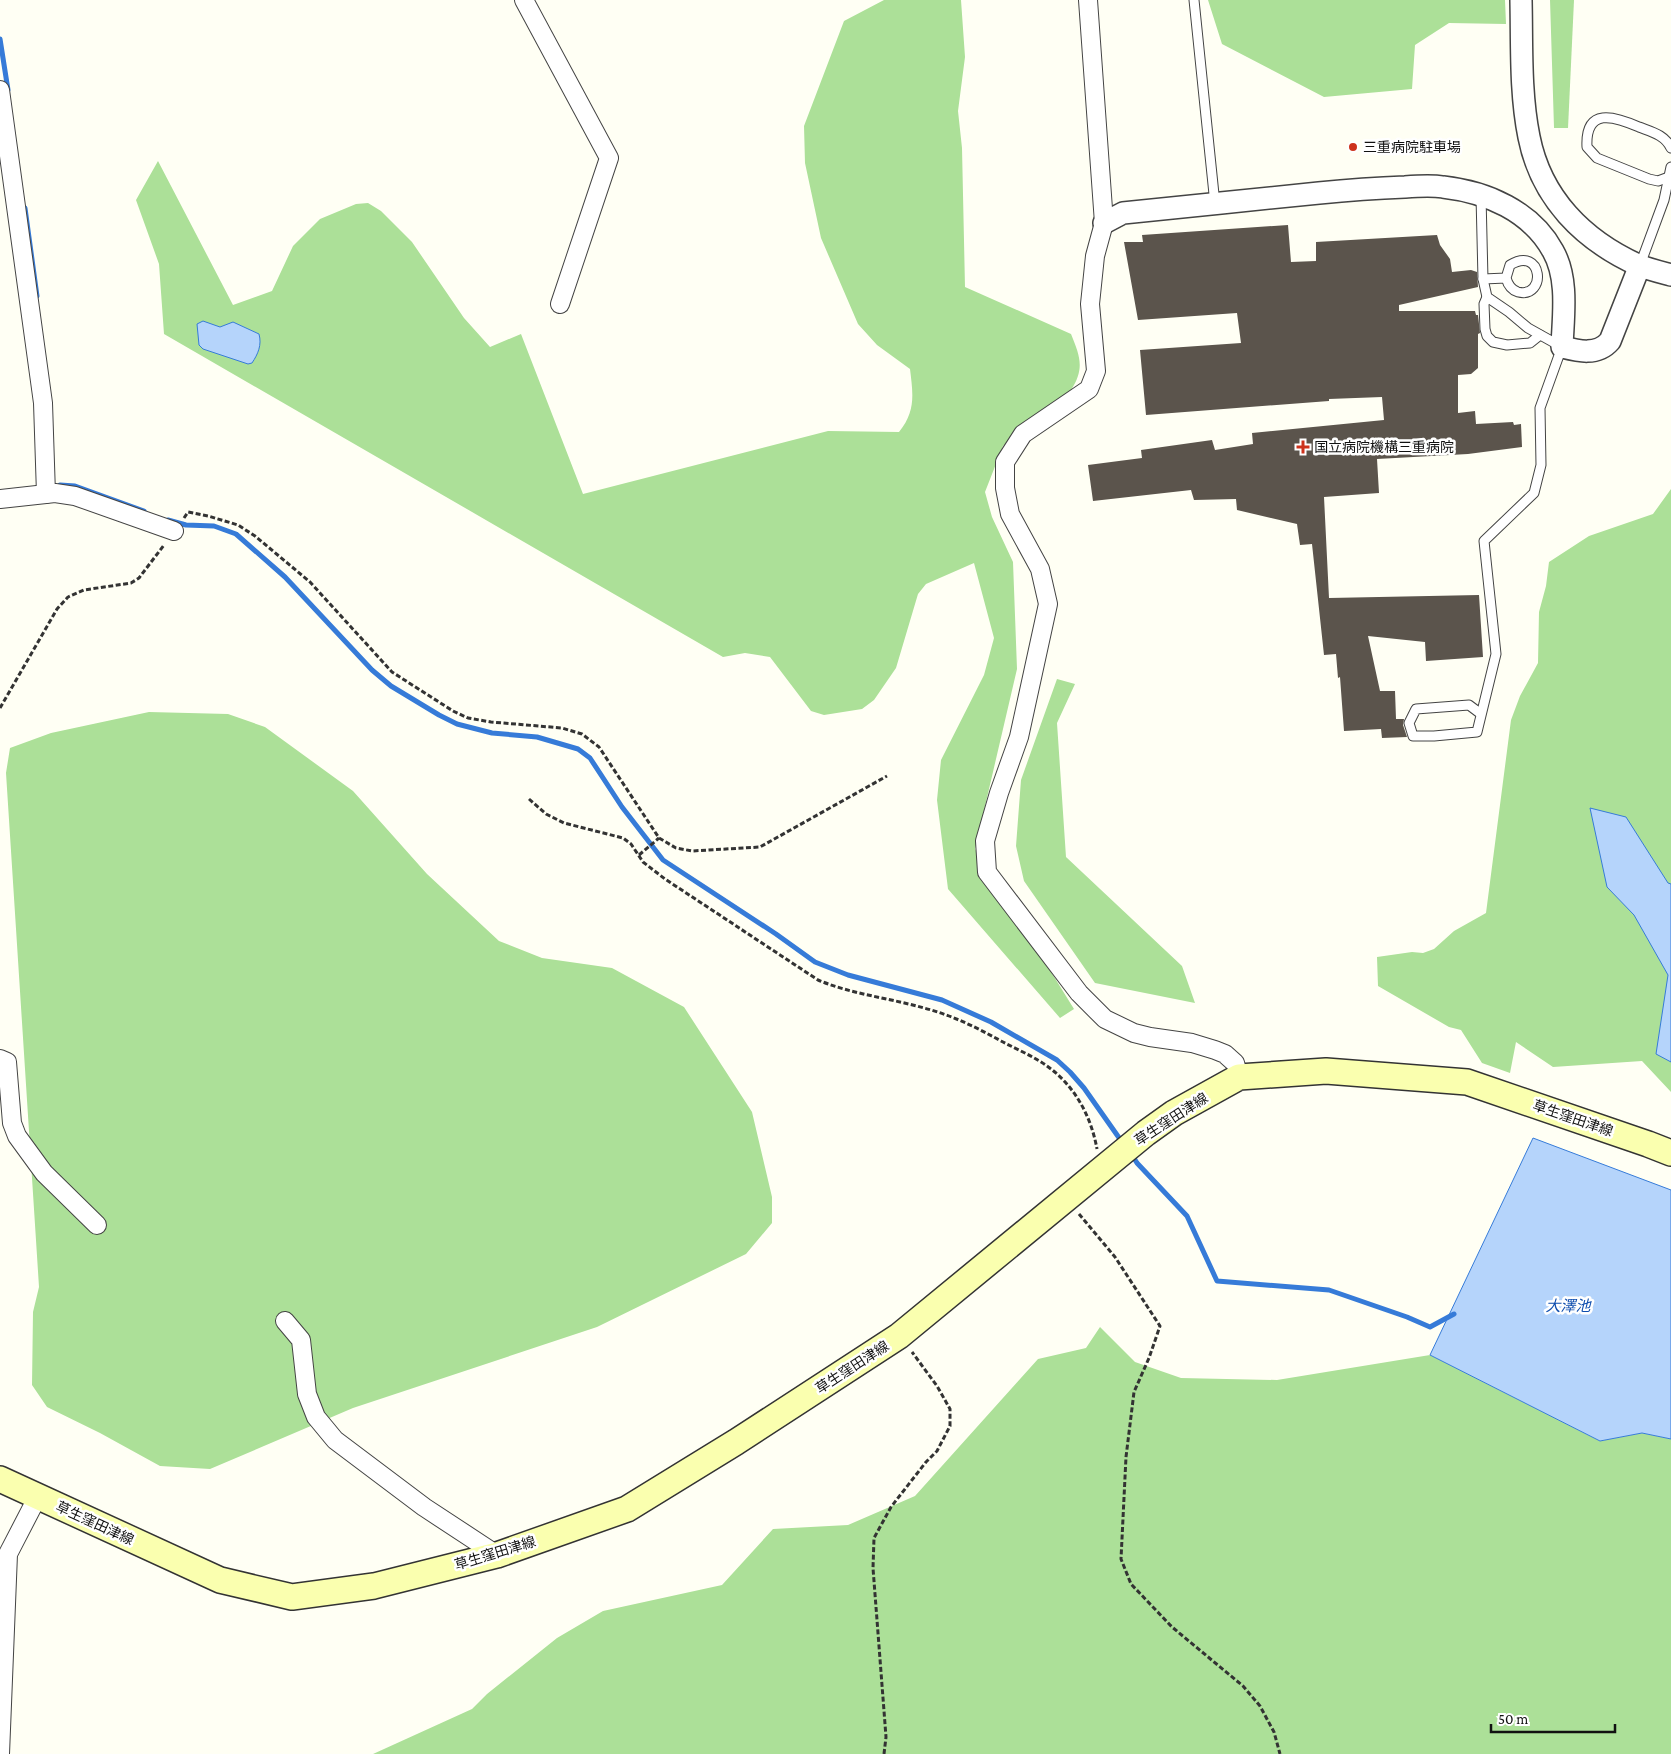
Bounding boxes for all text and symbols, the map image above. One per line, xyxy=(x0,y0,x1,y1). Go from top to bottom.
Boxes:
place label: 三重病院駐車場 xyxy=(1363,139,1461,155)
marker: 三重病院駐車場 xyxy=(1347,141,1359,153)
place label: 国立病院機構三重病院 xyxy=(1314,439,1454,455)
marker: 国立病院機構三重病院 xyxy=(1296,440,1310,454)
street label: 草生窪田津線 xyxy=(1131,1089,1211,1149)
street label: 草生窪田津線 xyxy=(1531,1097,1615,1139)
water label: 大澤池 xyxy=(1545,1298,1592,1314)
street label: 草生窪田津線 xyxy=(812,1337,892,1397)
street label: 草生窪田津線 xyxy=(54,1498,136,1548)
street label: 草生窪田津線 xyxy=(452,1533,538,1573)
scale bar xyxy=(1491,1702,1615,1734)
text: 50 m xyxy=(1498,1711,1528,1727)

